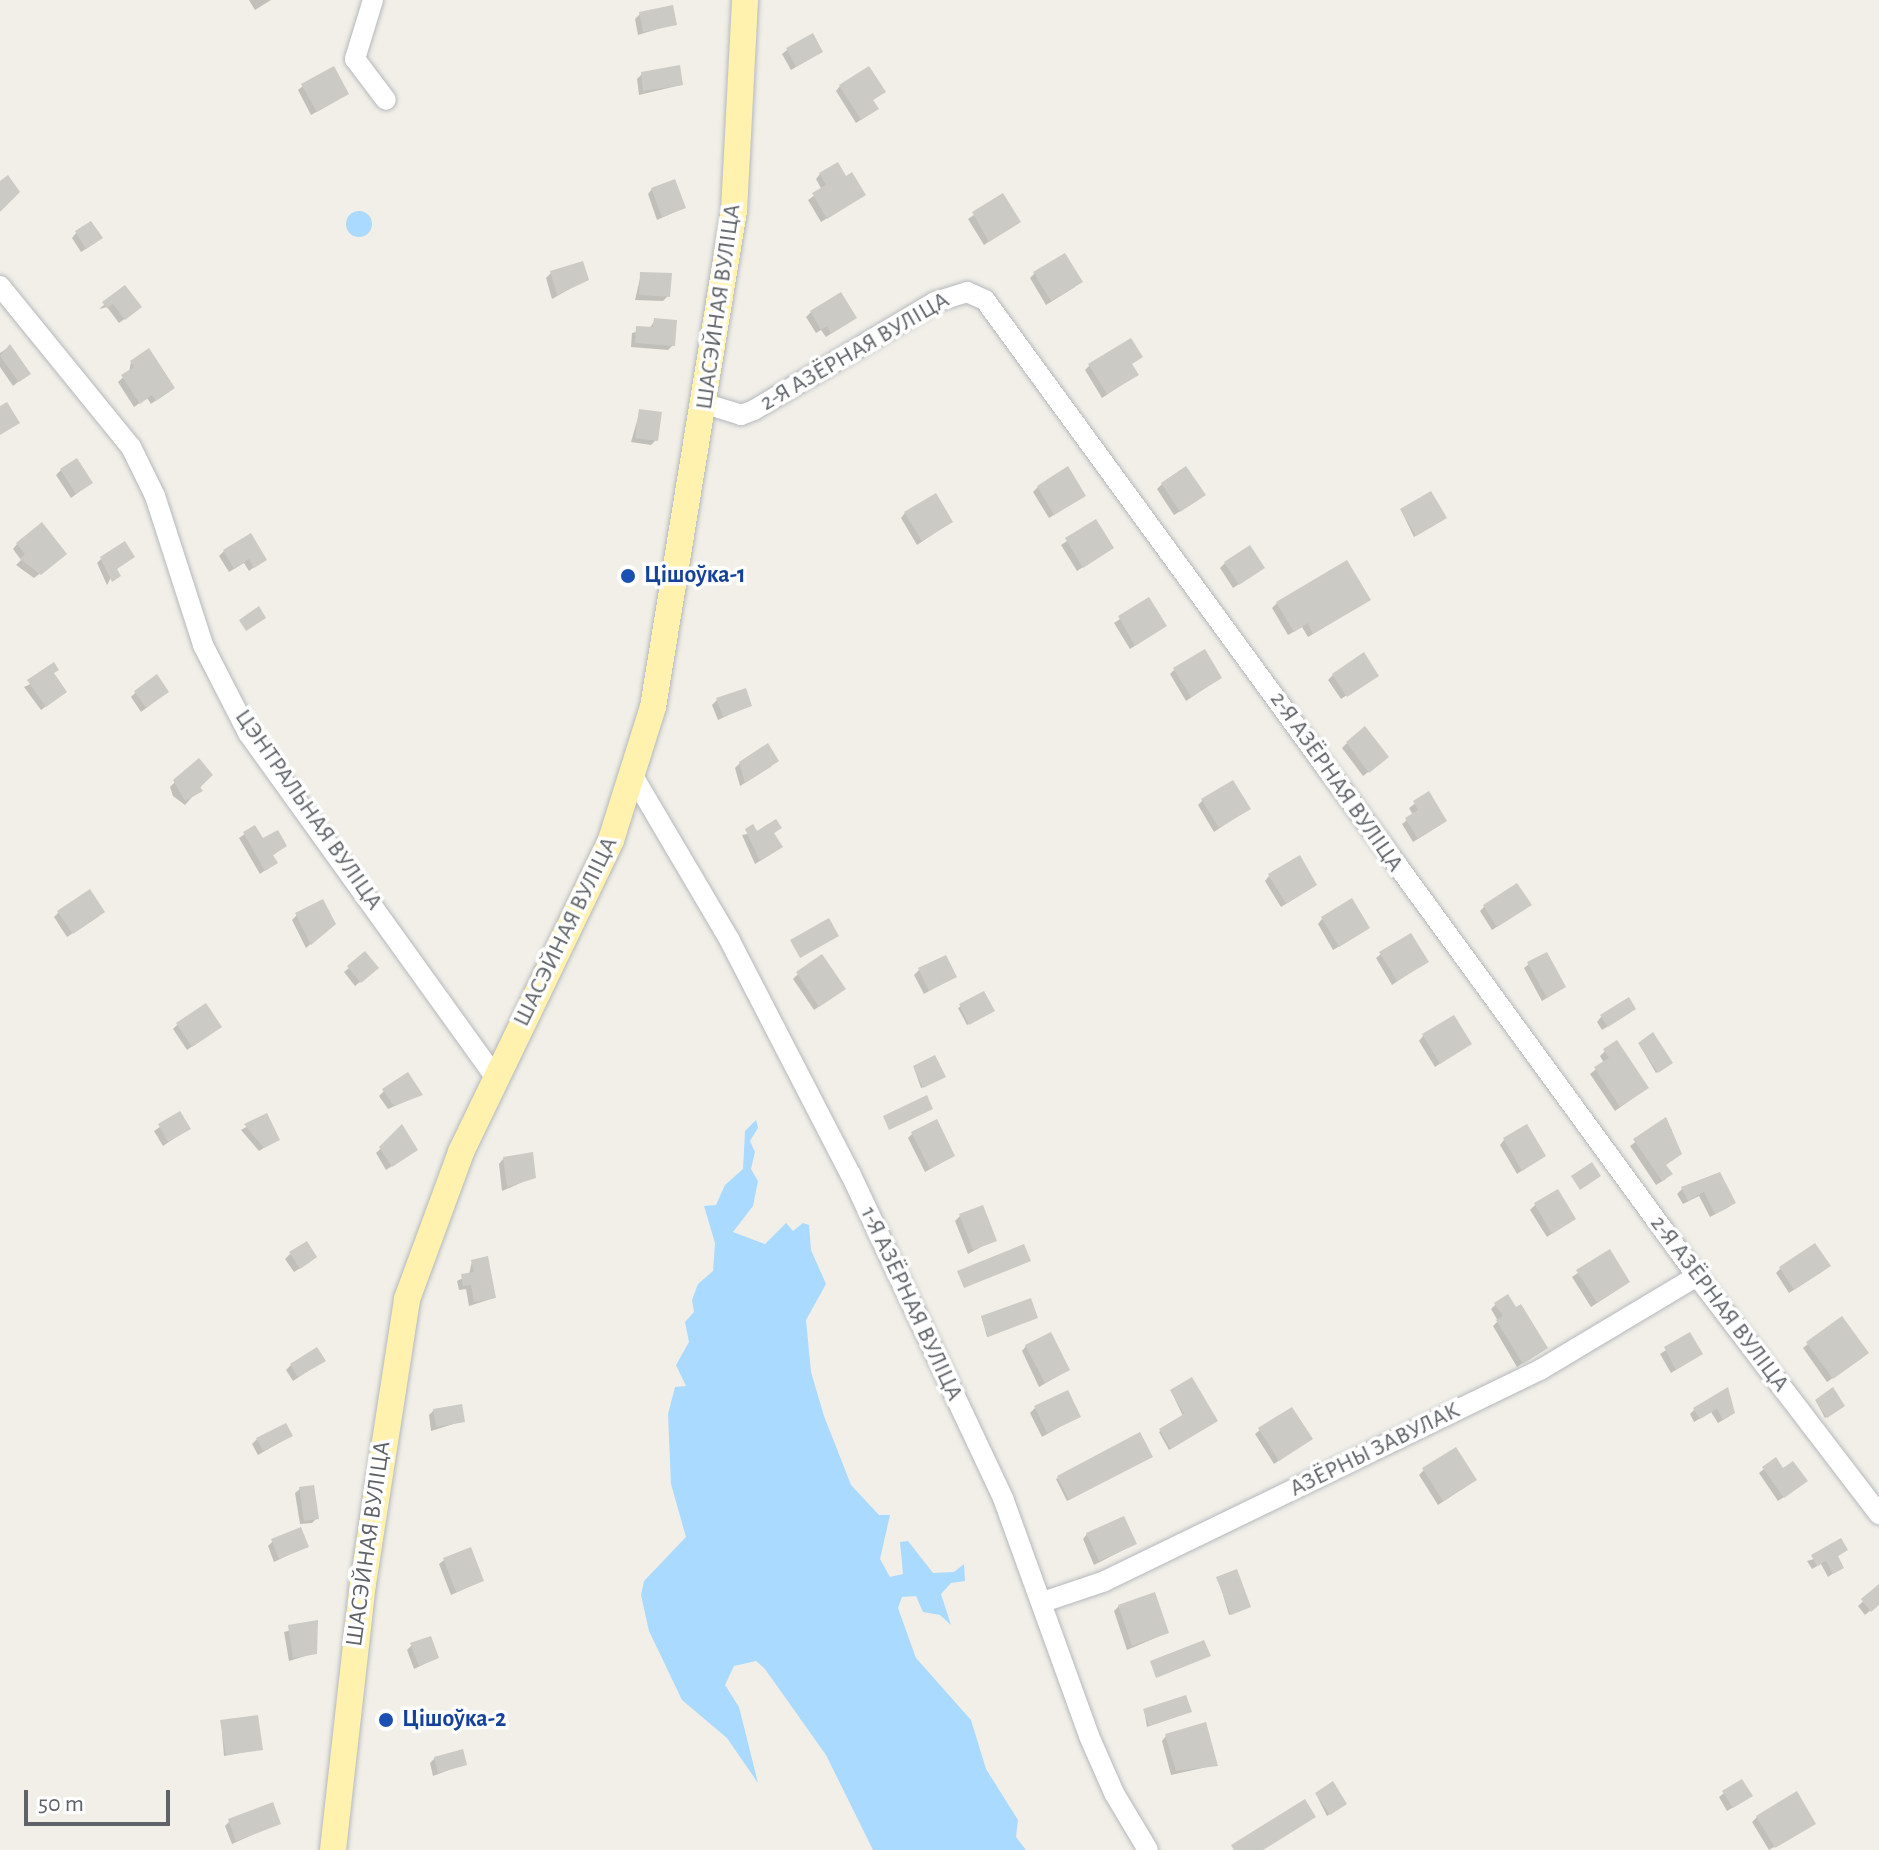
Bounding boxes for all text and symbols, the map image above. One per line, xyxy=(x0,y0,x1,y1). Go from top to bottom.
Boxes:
street label: ШАСЭЙНАЯ ВУЛІЦА xyxy=(690,202,748,412)
street label: 2-Я АЗЁРНАЯ ВУЛІЦА xyxy=(755,286,955,418)
place label: Цішоўка-1 xyxy=(644,562,746,590)
marker: Цішоўка-1 xyxy=(619,567,637,585)
street label: 2-Я АЗЁРНАЯ ВУЛІЦА xyxy=(1263,686,1409,878)
street label: ЦЭНТРАЛЬНАЯ ВУЛІЦА xyxy=(228,704,388,916)
street label: ШАСЭЙНАЯ ВУЛІЦА xyxy=(508,832,624,1032)
street label: 1-Я АЗЁРНАЯ ВУЛІЦА xyxy=(853,1202,969,1406)
street label: 2-Я АЗЁРНАЯ ВУЛІЦА xyxy=(1643,1210,1795,1398)
street label: АЗЁРНЫ ЗАВУЛАК xyxy=(1285,1396,1465,1504)
street label: ШАСЭЙНАЯ ВУЛІЦА xyxy=(340,1439,398,1649)
place label: Цішоўка-2 xyxy=(402,1706,506,1734)
marker: Цішоўка-2 xyxy=(377,1711,395,1729)
scale bar xyxy=(28,1774,174,1824)
text: 50 m xyxy=(38,1792,84,1816)

